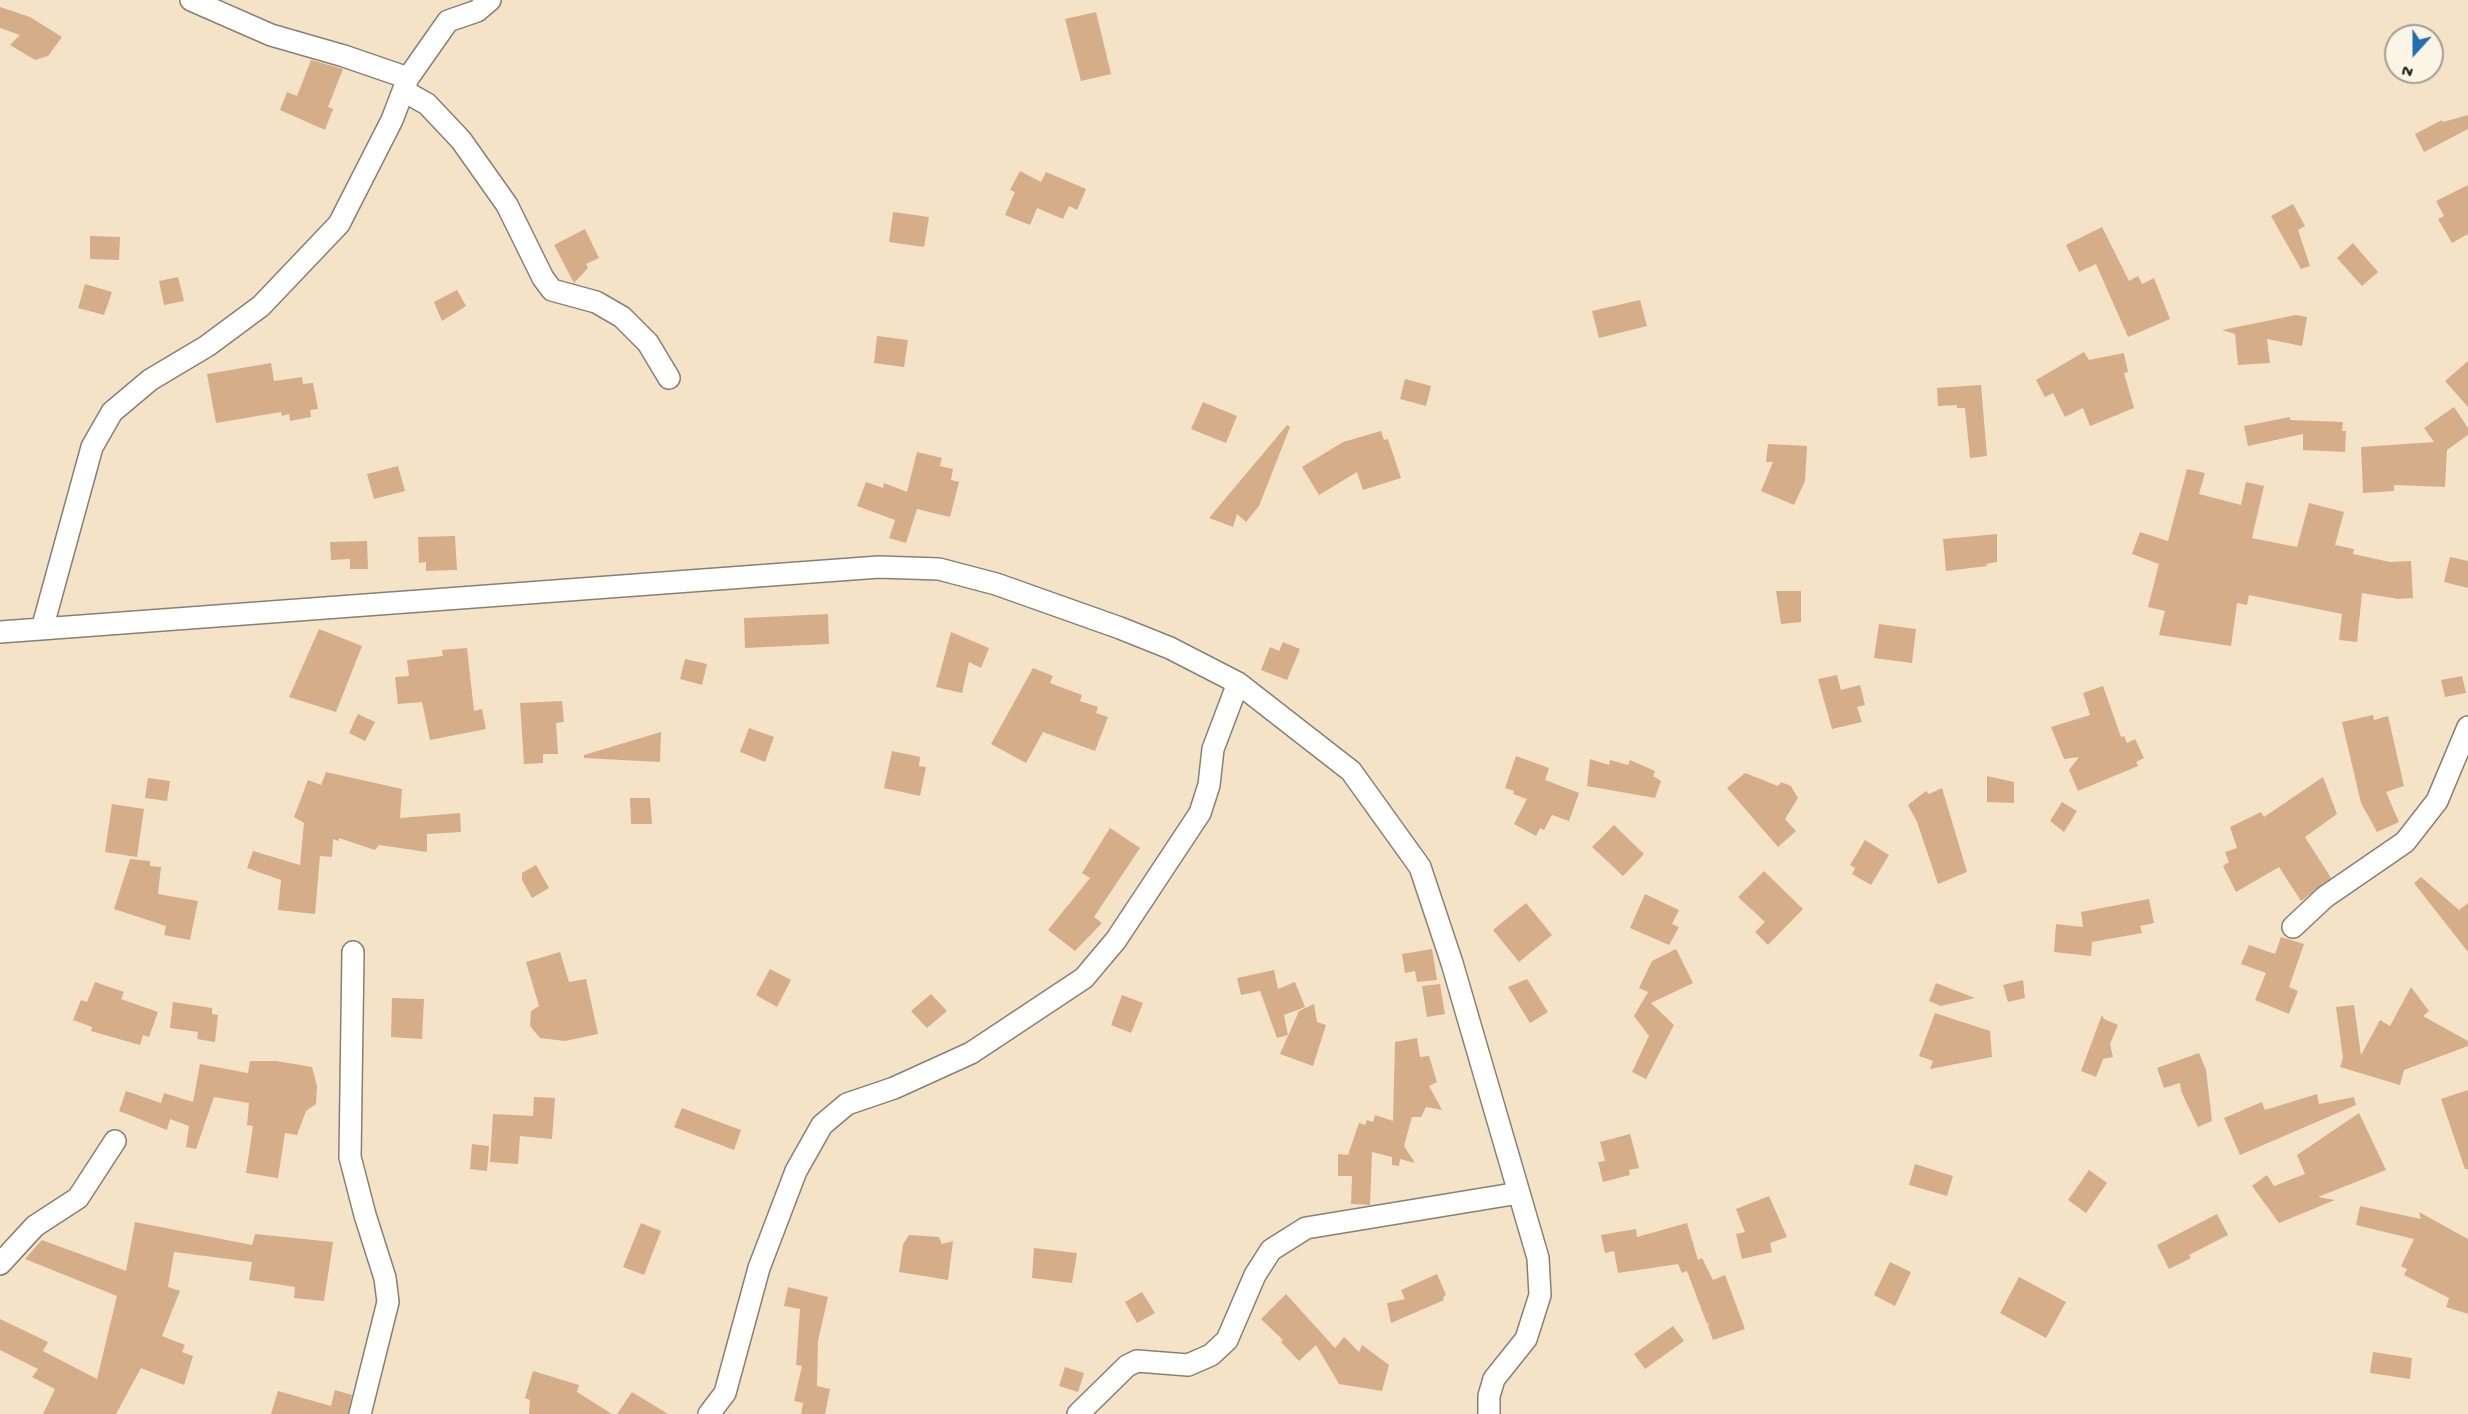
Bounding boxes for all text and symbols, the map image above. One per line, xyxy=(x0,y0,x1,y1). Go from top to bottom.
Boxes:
north arrow xyxy=(2384,24,2444,84)
text: N xyxy=(2400,59,2416,80)

